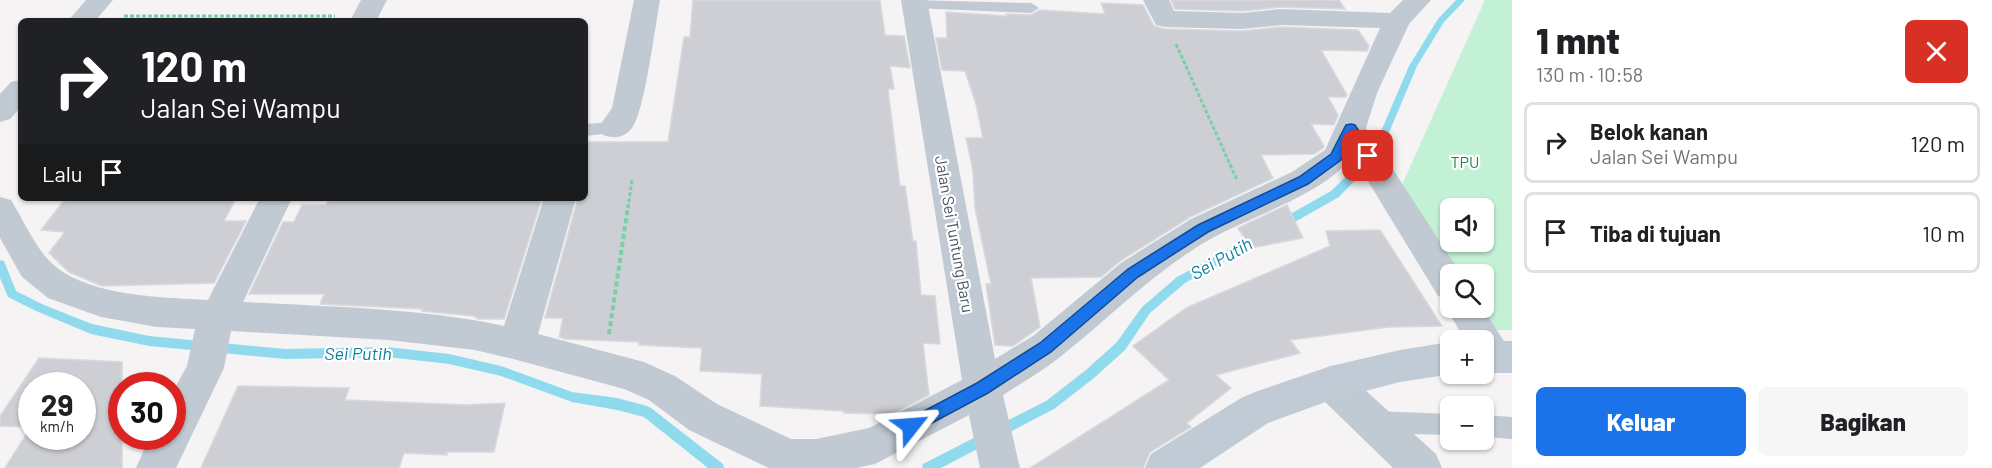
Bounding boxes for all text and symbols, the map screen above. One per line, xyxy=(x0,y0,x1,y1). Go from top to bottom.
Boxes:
text: 1 mnt xyxy=(1536,18,1620,61)
button: close xyxy=(1905,20,1968,83)
text: 120 m xyxy=(141,40,247,90)
icon: right xyxy=(42,42,120,120)
text: 130 m · 10:58 xyxy=(1536,62,1643,86)
text: Jalan Sei Wampu xyxy=(141,91,341,123)
text: Belok kanan xyxy=(1590,118,1708,144)
icon: right xyxy=(1539,126,1572,159)
pin xyxy=(1342,130,1393,181)
text: 120 m xyxy=(1910,130,1965,156)
icon: arrive xyxy=(1351,139,1384,172)
text: Jalan Sei Wampu xyxy=(1590,144,1738,168)
park label: TPU xyxy=(1451,152,1479,171)
street label: Jalan Sei Tuntung Baru xyxy=(932,154,978,314)
icon: arrive xyxy=(95,156,128,189)
text: Lalu xyxy=(42,160,83,186)
map controls xyxy=(1440,198,1494,450)
button: sound xyxy=(1440,198,1494,252)
icon: arrive xyxy=(1539,216,1572,249)
text: Tiba di tujuan xyxy=(1590,220,1721,246)
text: 10 m xyxy=(1922,220,1965,246)
water label: Sei Putih xyxy=(1186,232,1256,284)
button: search xyxy=(1440,264,1494,318)
button: + xyxy=(1440,330,1494,384)
water label: Sei Putih xyxy=(324,342,392,364)
speed limit sign: 30 xyxy=(108,372,186,450)
text: 29 xyxy=(41,386,73,422)
button: Keluar xyxy=(1536,387,1746,456)
button: Bagikan xyxy=(1758,387,1968,456)
position arrow xyxy=(879,394,943,458)
button: − xyxy=(1440,396,1494,450)
text: km/h xyxy=(40,417,74,435)

